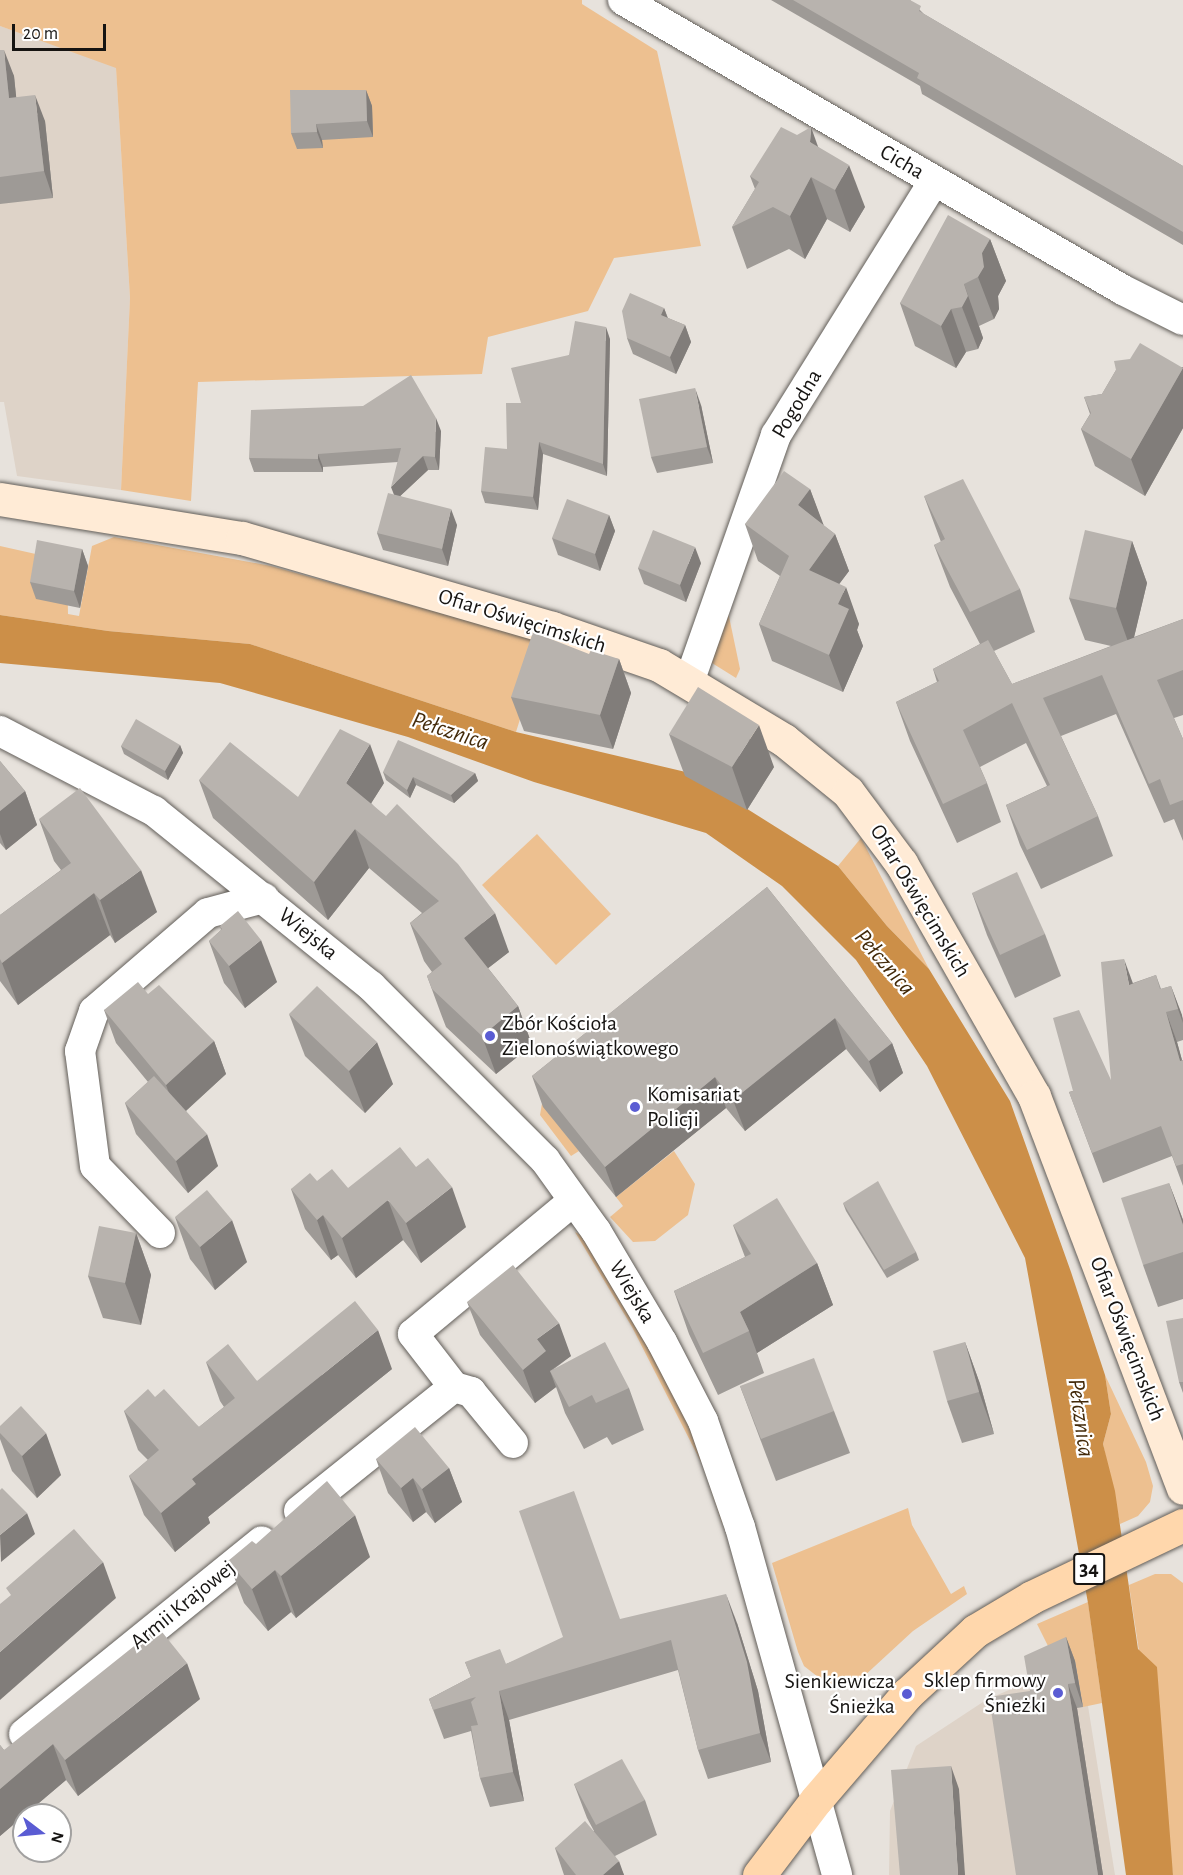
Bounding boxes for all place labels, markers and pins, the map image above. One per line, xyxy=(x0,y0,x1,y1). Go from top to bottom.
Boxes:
place label: Zbór Kościoła Zielonoświątkowego xyxy=(502,1010,679,1062)
marker: Zbór Kościoła Zielonoświątkowego xyxy=(483,1029,497,1043)
place label: Komisariat Policji xyxy=(647,1081,740,1132)
marker: Komisariat Policji xyxy=(628,1100,642,1114)
place label: Sklep firmowy Śnieżki xyxy=(924,1667,1046,1718)
place label: Sienkiewicza Śnieżka xyxy=(784,1668,895,1720)
marker: Sklep firmowy Śnieżki xyxy=(1051,1686,1065,1700)
marker: Sienkiewicza Śnieżka xyxy=(900,1687,914,1701)

